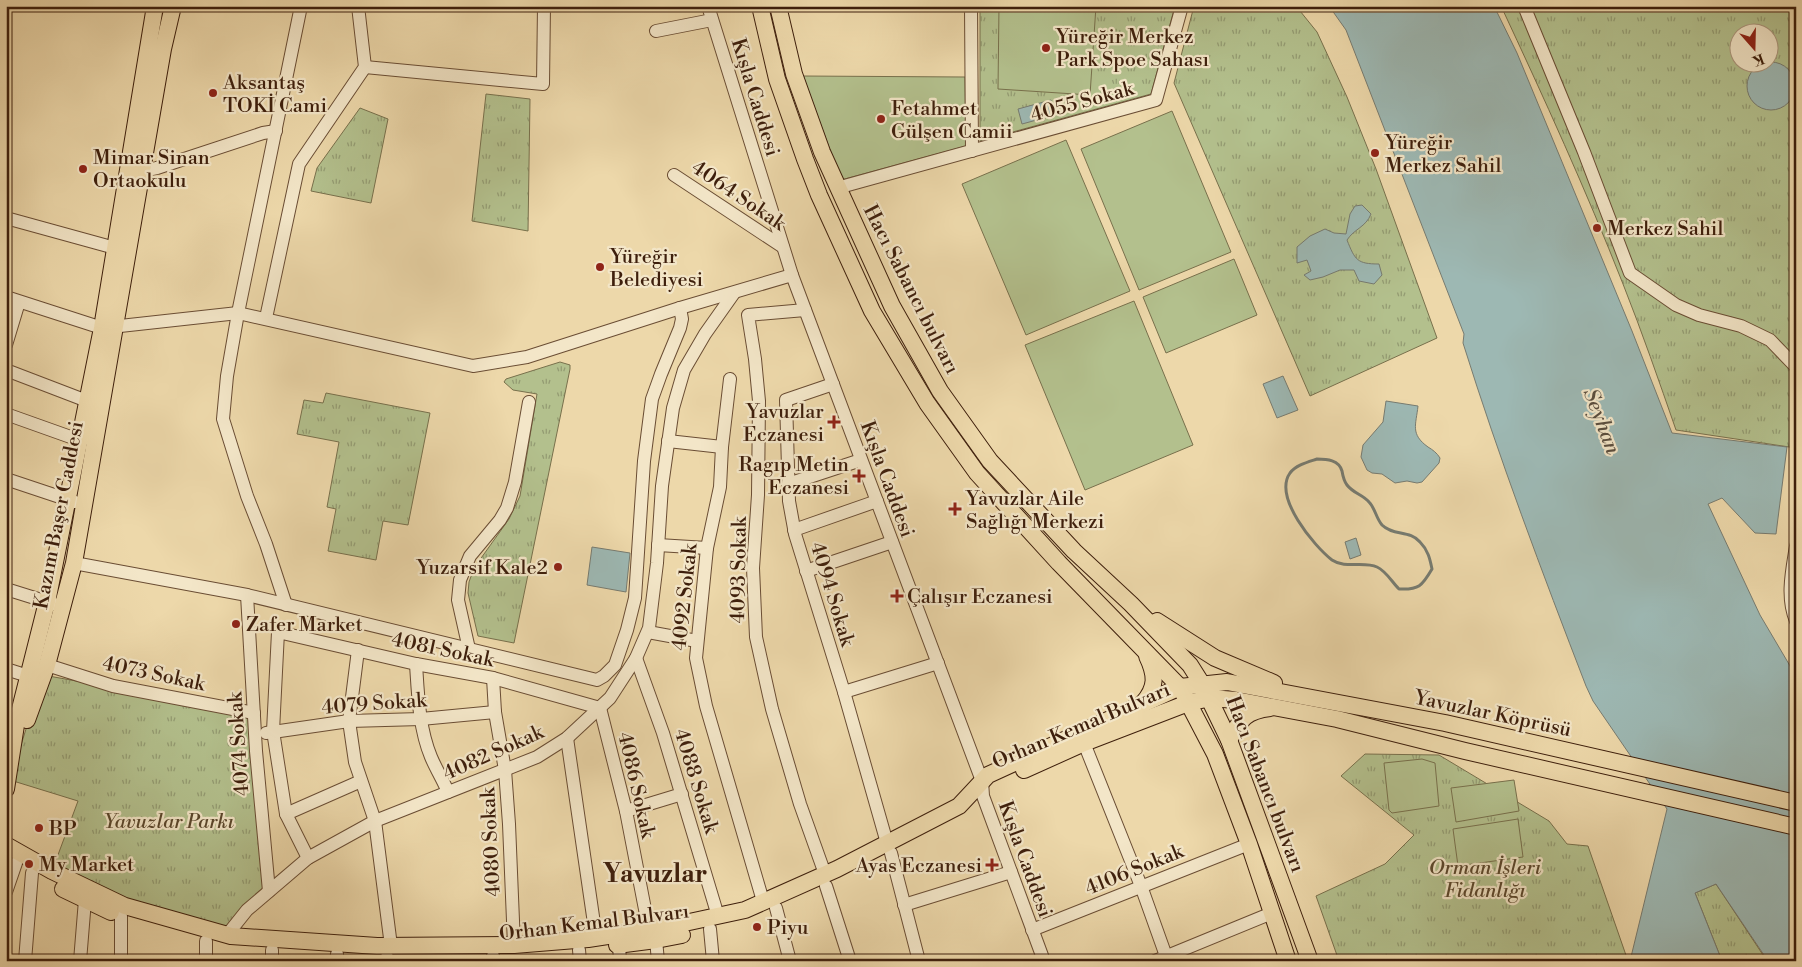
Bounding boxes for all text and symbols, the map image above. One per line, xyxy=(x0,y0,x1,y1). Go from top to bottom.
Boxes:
north arrow xyxy=(1730,22,1780,72)
place label: Yüreğir Merkez Park Spoe Sahası xyxy=(1055,25,1210,73)
street label: Kışla Caddesi xyxy=(725,35,784,160)
marker: Yüreğir Merkez Park Spoe Sahası xyxy=(1040,42,1052,54)
text: K xyxy=(1749,49,1767,70)
place label: Aksantaş TOKİ Cami xyxy=(222,71,327,119)
street label: 4055 Sokak xyxy=(1028,76,1138,128)
marker: Aksantaş TOKİ Cami xyxy=(207,87,219,99)
place label: Fetahmet Gülşen Camii xyxy=(891,97,1013,145)
marker: Fetahmet Gülşen Camii xyxy=(875,113,887,125)
place label: Yüreğir Merkez Sahil xyxy=(1384,131,1501,179)
place label: Mimar Sinan Ortaokulu xyxy=(93,146,210,194)
marker: Yüreğir Merkez Sahil xyxy=(1369,147,1381,159)
street label: 4064 Sokak xyxy=(686,156,791,238)
marker: Mimar Sinan Ortaokulu xyxy=(77,163,89,175)
street label: Hacı Sabancı bulvarı xyxy=(857,201,964,379)
place label: Merkez Sahil xyxy=(1607,217,1723,242)
marker: Merkez Sahil xyxy=(1591,222,1603,234)
place label: Yüreğir Belediyesi xyxy=(609,245,703,293)
marker: Yüreğir Belediyesi xyxy=(594,261,606,273)
water label: Seyhan xyxy=(1577,385,1626,458)
place label: Yavuzlar Eczanesi xyxy=(743,400,824,448)
marker: Yavuzlar Eczanesi xyxy=(828,416,840,428)
street label: Kışla Caddesi xyxy=(854,418,919,542)
street label: Kazım Başer Caddesi xyxy=(29,419,90,612)
place label: Ragıp Metin Eczanesi xyxy=(739,453,849,501)
marker: Ragıp Metin Eczanesi xyxy=(853,470,865,482)
place label: Yavuzlar Aile Sağlığı Merkezi xyxy=(965,487,1105,535)
marker: Yavuzlar Aile Sağlığı Merkezi xyxy=(948,502,962,516)
street label: 4093 Sokak xyxy=(726,515,753,624)
street label: 4094 Sokak xyxy=(804,539,860,651)
street label: 4092 Sokak xyxy=(667,541,704,652)
place label: Yuzarsif Kale2 xyxy=(416,556,548,581)
marker: Yuzarsif Kale2 xyxy=(552,561,564,573)
place label: Çalışır Eczanesi xyxy=(907,585,1053,610)
marker: Çalışır Eczanesi xyxy=(891,590,903,602)
place label: Zafer Market xyxy=(246,613,363,638)
marker: Zafer Market xyxy=(230,618,242,630)
street label: 4081 Sokak xyxy=(389,627,498,674)
street label: 4073 Sokak xyxy=(100,651,209,698)
street label: Orhan Kemal Bulvarı xyxy=(989,677,1175,775)
street label: Yavuzlar Köprüsü xyxy=(1411,685,1574,743)
street label: 4079 Sokak xyxy=(321,688,429,721)
street label: 4074 Sokak xyxy=(223,689,256,797)
street label: Hacı Sabancı bulvarı xyxy=(1219,693,1310,877)
street label: 4082 Sokak xyxy=(440,719,549,787)
street label: 4088 Sokak xyxy=(668,726,724,838)
street label: 4086 Sokak xyxy=(611,730,660,842)
street label: 4080 Sokak xyxy=(476,785,507,897)
street label: Kışla Caddesi xyxy=(992,798,1057,922)
park label: Yavuzlar Parkı xyxy=(104,810,235,835)
place label: BP xyxy=(48,817,77,842)
marker: BP xyxy=(33,822,45,834)
street label: 4106 Sokak xyxy=(1082,839,1189,901)
place label: My Market xyxy=(39,853,134,878)
place label: Ayas Eczanesi xyxy=(855,854,982,879)
park label: Orman İşleri Fidanlığı xyxy=(1429,855,1542,904)
marker: My Market xyxy=(23,858,35,870)
district label: Yavuzlar xyxy=(603,859,707,890)
marker: Ayas Eczanesi xyxy=(986,859,998,871)
street label: Orhan Kemal Bulvarı xyxy=(498,899,691,948)
place label: Piyu xyxy=(767,916,809,941)
marker: Piyu xyxy=(751,921,763,933)

